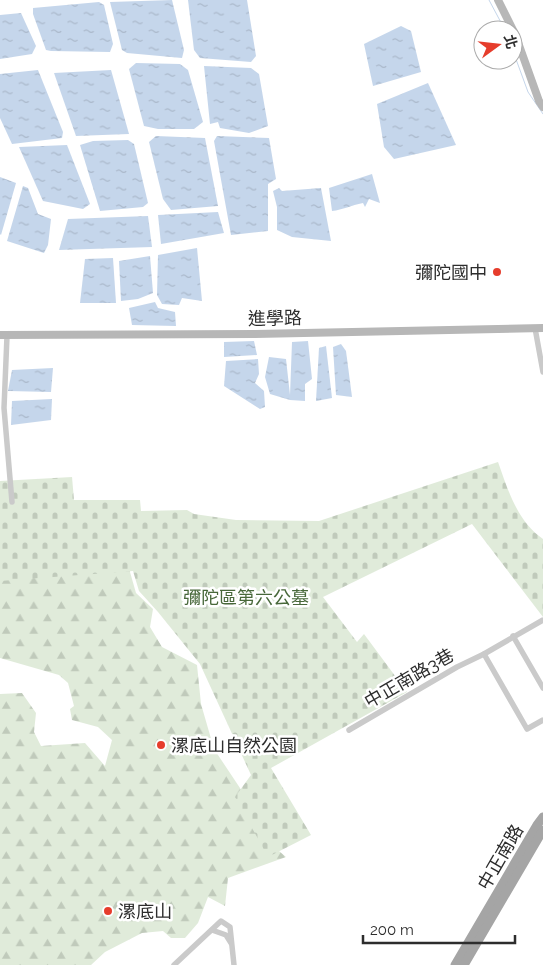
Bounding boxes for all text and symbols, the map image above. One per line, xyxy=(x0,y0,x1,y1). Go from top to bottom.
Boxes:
north arrow xyxy=(473,20,523,70)
text: 北 xyxy=(501,33,520,50)
place label: 彌陀國中 xyxy=(415,262,487,283)
marker: 彌陀國中 xyxy=(491,266,503,278)
street label: 進學路 xyxy=(248,307,302,329)
park label: 彌陀區第六公墓 xyxy=(183,587,309,608)
street label: 中正南路3巷 xyxy=(361,644,457,712)
place label: 漯底山自然公園 xyxy=(171,735,297,756)
marker: 漯底山自然公園 xyxy=(155,739,167,751)
street label: 中正南路 xyxy=(473,821,527,893)
place label: 漯底山 xyxy=(118,901,172,922)
marker: 漯底山 xyxy=(102,905,114,917)
scale bar xyxy=(363,912,516,944)
text: 200 m xyxy=(370,921,414,939)

